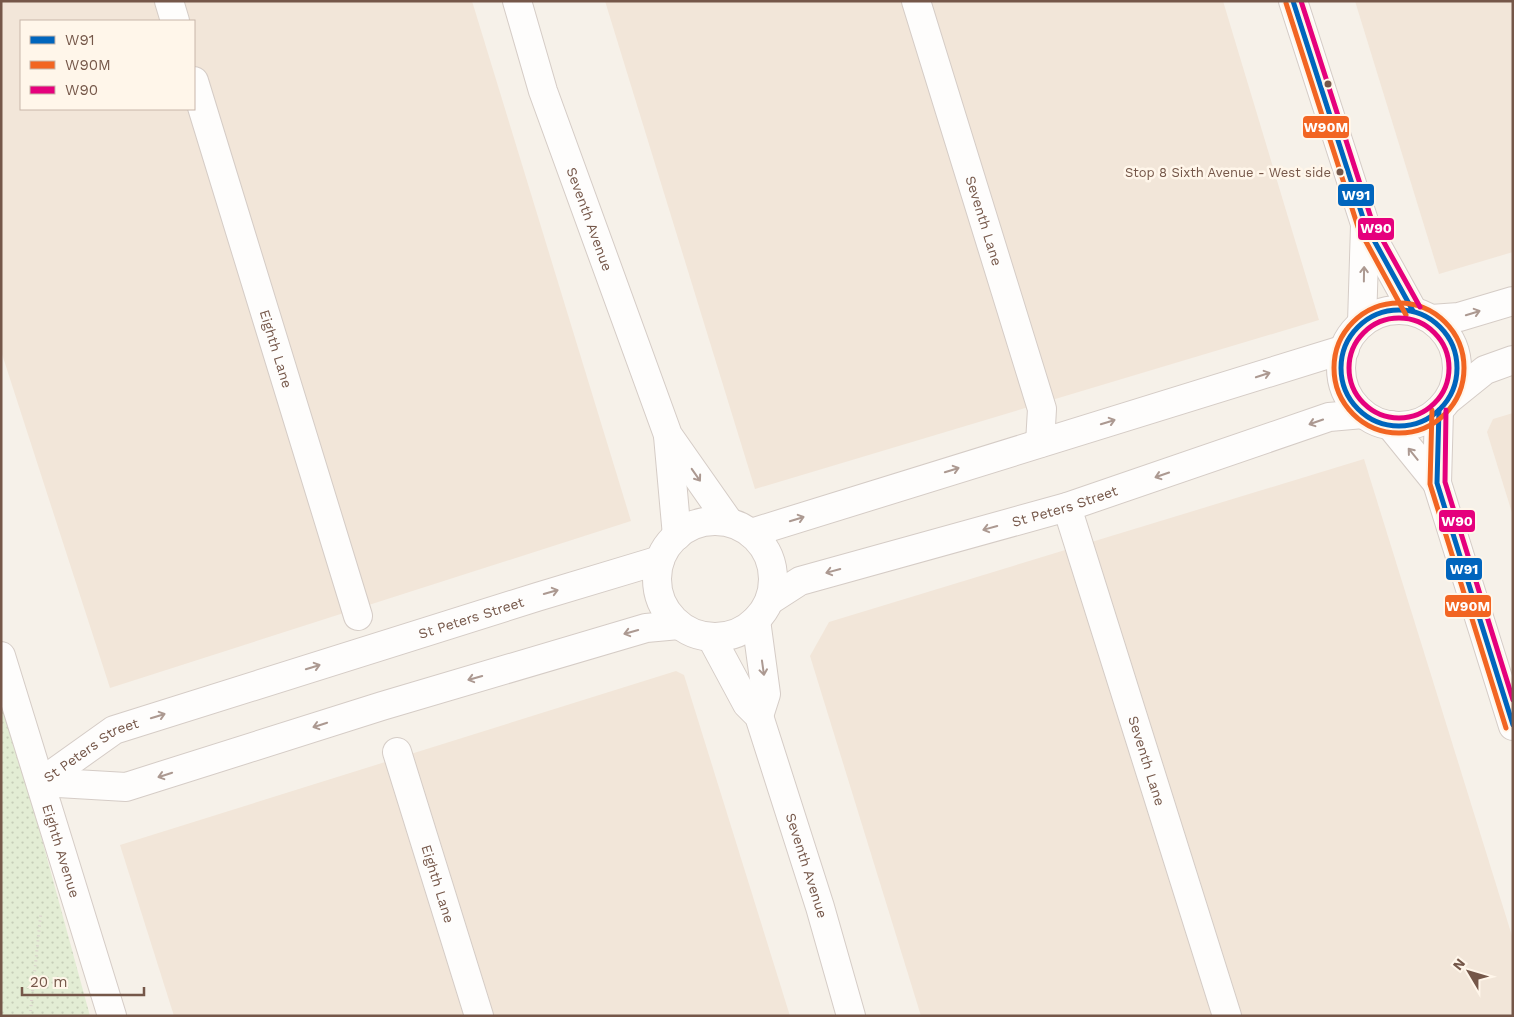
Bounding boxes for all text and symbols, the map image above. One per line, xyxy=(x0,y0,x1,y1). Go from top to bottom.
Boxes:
legend xyxy=(20,20,195,110)
text: W91 xyxy=(65,31,95,49)
text: W90M xyxy=(65,56,111,74)
unlabelled marker xyxy=(1323,79,1333,89)
text: W90 xyxy=(65,81,98,99)
line badge: W90M xyxy=(1302,115,1350,139)
text: W90M xyxy=(1304,119,1348,135)
street label: Seventh Avenue xyxy=(563,165,616,273)
place label: Stop 8 Sixth Avenue - West side xyxy=(1125,165,1331,180)
marker: Stop 8 Sixth Avenue - West side xyxy=(1335,167,1345,177)
street label: Seventh Lane xyxy=(962,174,1005,268)
line badge: W91 xyxy=(1337,183,1375,207)
text: W91 xyxy=(1342,187,1370,203)
line badge: W90 xyxy=(1357,217,1395,241)
text: W90 xyxy=(1360,220,1392,236)
one-way arrow xyxy=(1359,267,1368,283)
one-way arrow xyxy=(1464,307,1480,317)
street label: Eighth Lane xyxy=(257,308,296,390)
one-way arrow xyxy=(1255,369,1271,379)
one-way arrow xyxy=(1099,417,1115,427)
one-way arrow xyxy=(1308,418,1324,427)
one-way arrow xyxy=(1408,448,1419,461)
one-way arrow xyxy=(944,465,960,475)
one-way arrow xyxy=(691,468,701,482)
one-way arrow xyxy=(1154,470,1170,480)
street label: St Peters Street xyxy=(1010,482,1120,530)
line badge: W90 xyxy=(1438,509,1476,533)
one-way arrow xyxy=(789,513,805,523)
text: W90 xyxy=(1441,513,1473,529)
one-way arrow xyxy=(983,524,999,534)
line badge: W91 xyxy=(1445,557,1483,581)
text: W91 xyxy=(1450,561,1478,577)
one-way arrow xyxy=(826,567,842,577)
one-way arrow xyxy=(543,587,559,597)
street label: St Peters Street xyxy=(416,594,526,642)
line badge: W90M xyxy=(1444,594,1492,618)
text: W90M xyxy=(1446,598,1490,614)
one-way arrow xyxy=(623,628,639,638)
one-way arrow xyxy=(758,660,768,676)
one-way arrow xyxy=(304,662,320,672)
one-way arrow xyxy=(468,674,484,684)
one-way arrow xyxy=(149,710,165,720)
street label: Seventh Lane xyxy=(1125,714,1168,808)
street label: St Peters Street xyxy=(41,715,141,786)
one-way arrow xyxy=(312,721,328,731)
one-way arrow xyxy=(157,770,173,780)
street label: Eighth Avenue xyxy=(39,802,83,900)
street label: Seventh Avenue xyxy=(783,811,831,920)
street label: Eighth Lane xyxy=(418,843,458,925)
north arrow xyxy=(1444,947,1494,997)
text: N xyxy=(1449,955,1468,973)
scale bar xyxy=(22,964,145,996)
text: 20 m xyxy=(30,973,68,991)

